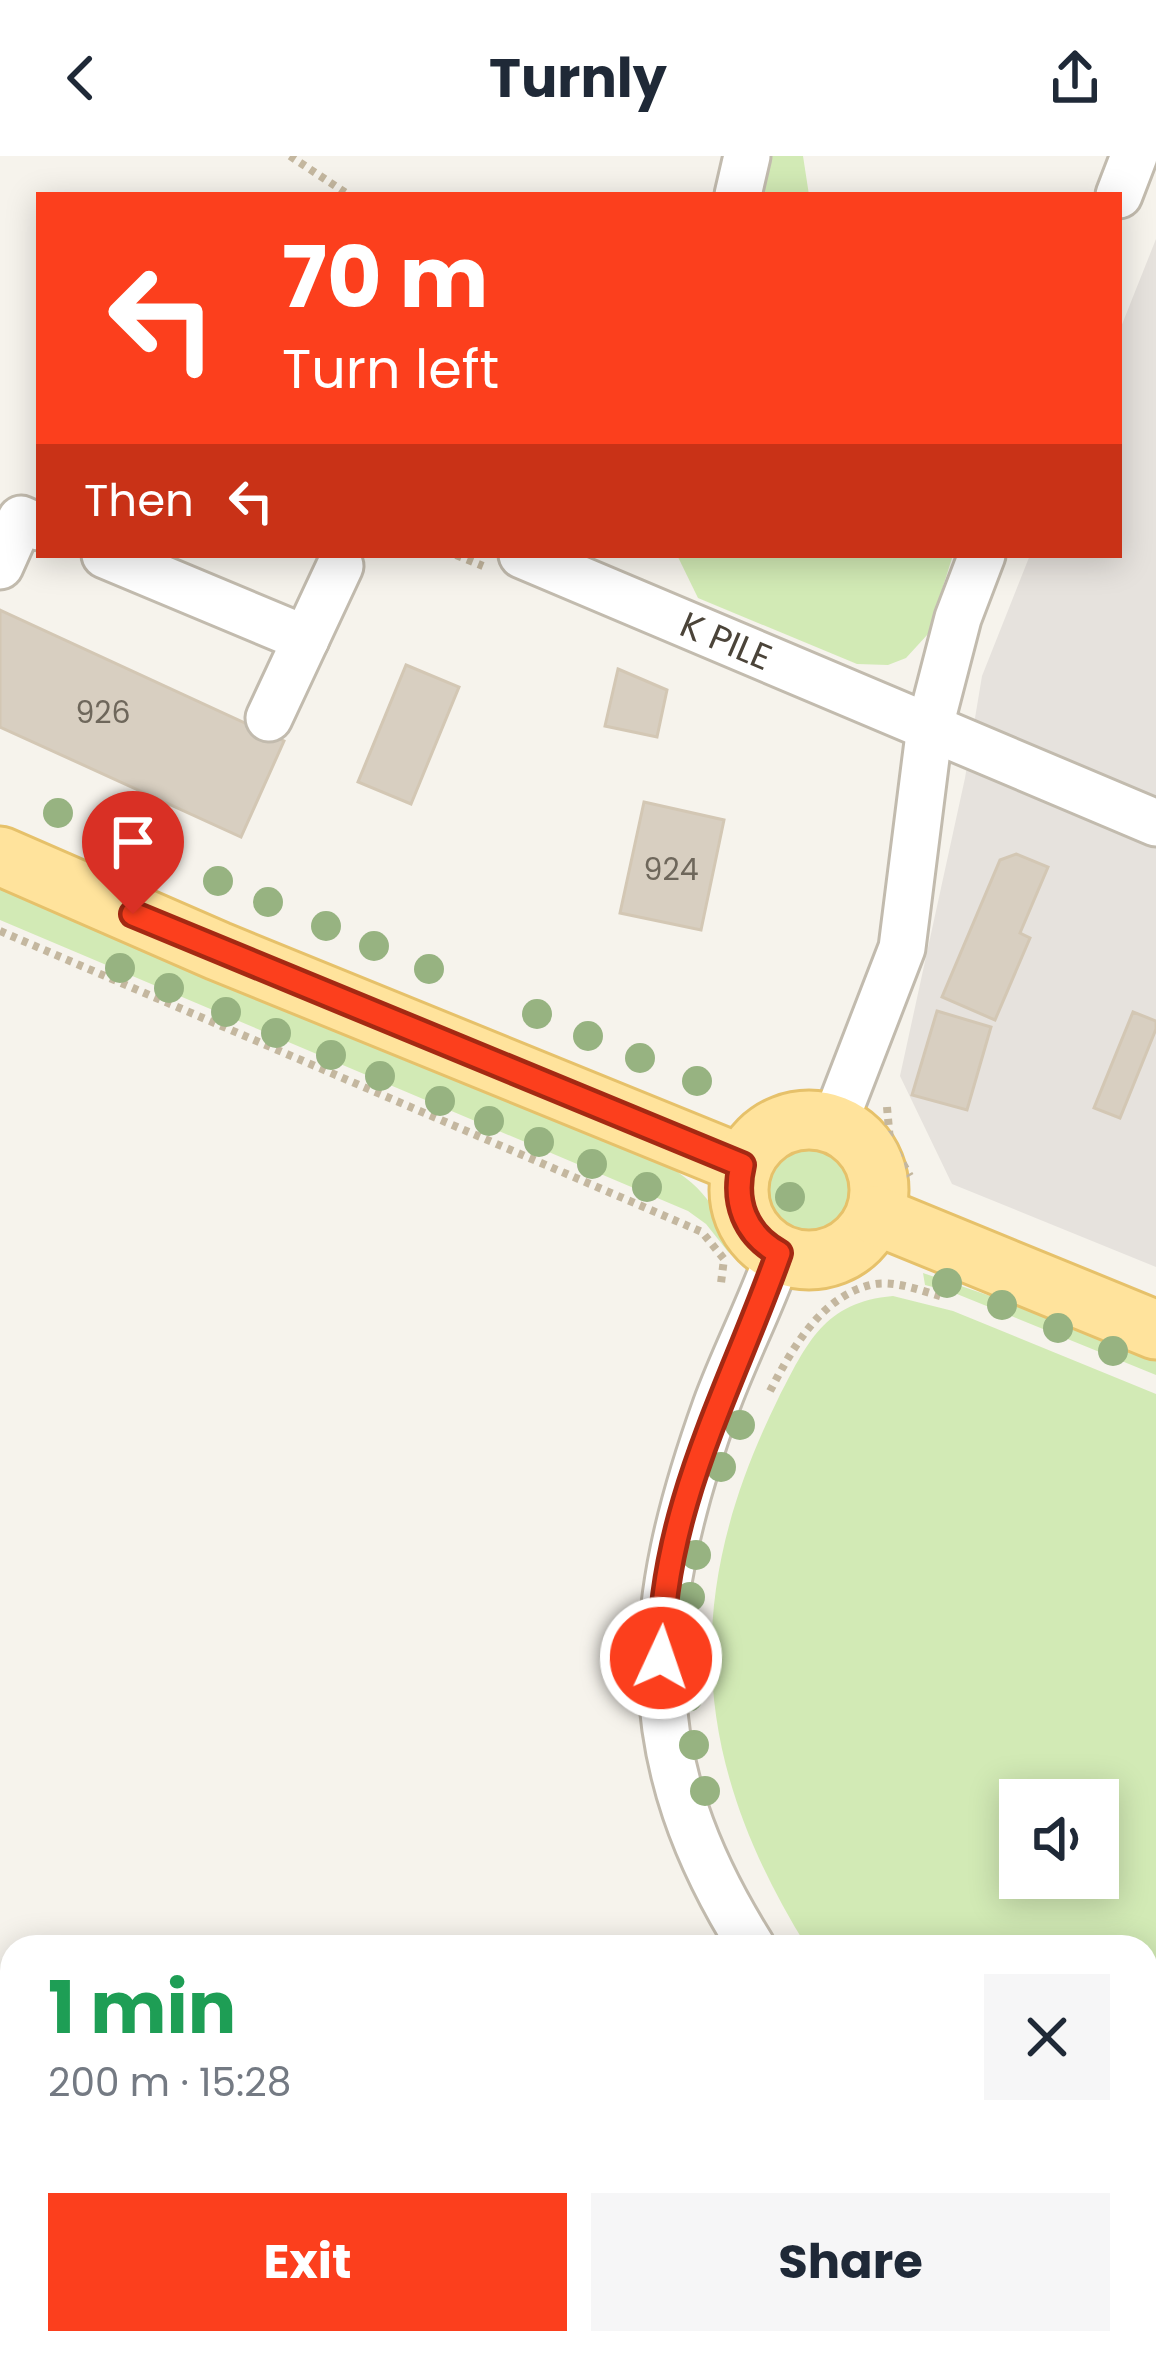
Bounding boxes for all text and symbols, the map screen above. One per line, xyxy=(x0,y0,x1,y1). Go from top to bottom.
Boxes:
text: Turnly xyxy=(489,40,667,116)
icon: back xyxy=(48,45,114,111)
icon: share xyxy=(1042,45,1108,111)
text: 70 m xyxy=(282,219,488,336)
icon: left xyxy=(84,240,240,396)
text: Turn left xyxy=(282,331,499,407)
icon: left xyxy=(218,468,284,534)
text: Then xyxy=(84,469,194,532)
street label: K PILE xyxy=(672,599,780,683)
house number: 926 xyxy=(75,691,131,734)
pin xyxy=(82,791,184,914)
icon: arrive xyxy=(100,809,166,875)
house number: 924 xyxy=(643,848,699,891)
position arrow xyxy=(598,1595,724,1721)
map controls xyxy=(999,1779,1119,1899)
button: sound xyxy=(999,1779,1119,1899)
text: 1 min xyxy=(48,1957,236,2058)
button: close xyxy=(984,1974,1110,2100)
text: 200 m · 15:28 xyxy=(48,2055,291,2110)
button: Exit xyxy=(48,2193,567,2331)
button: Share xyxy=(591,2193,1110,2331)

